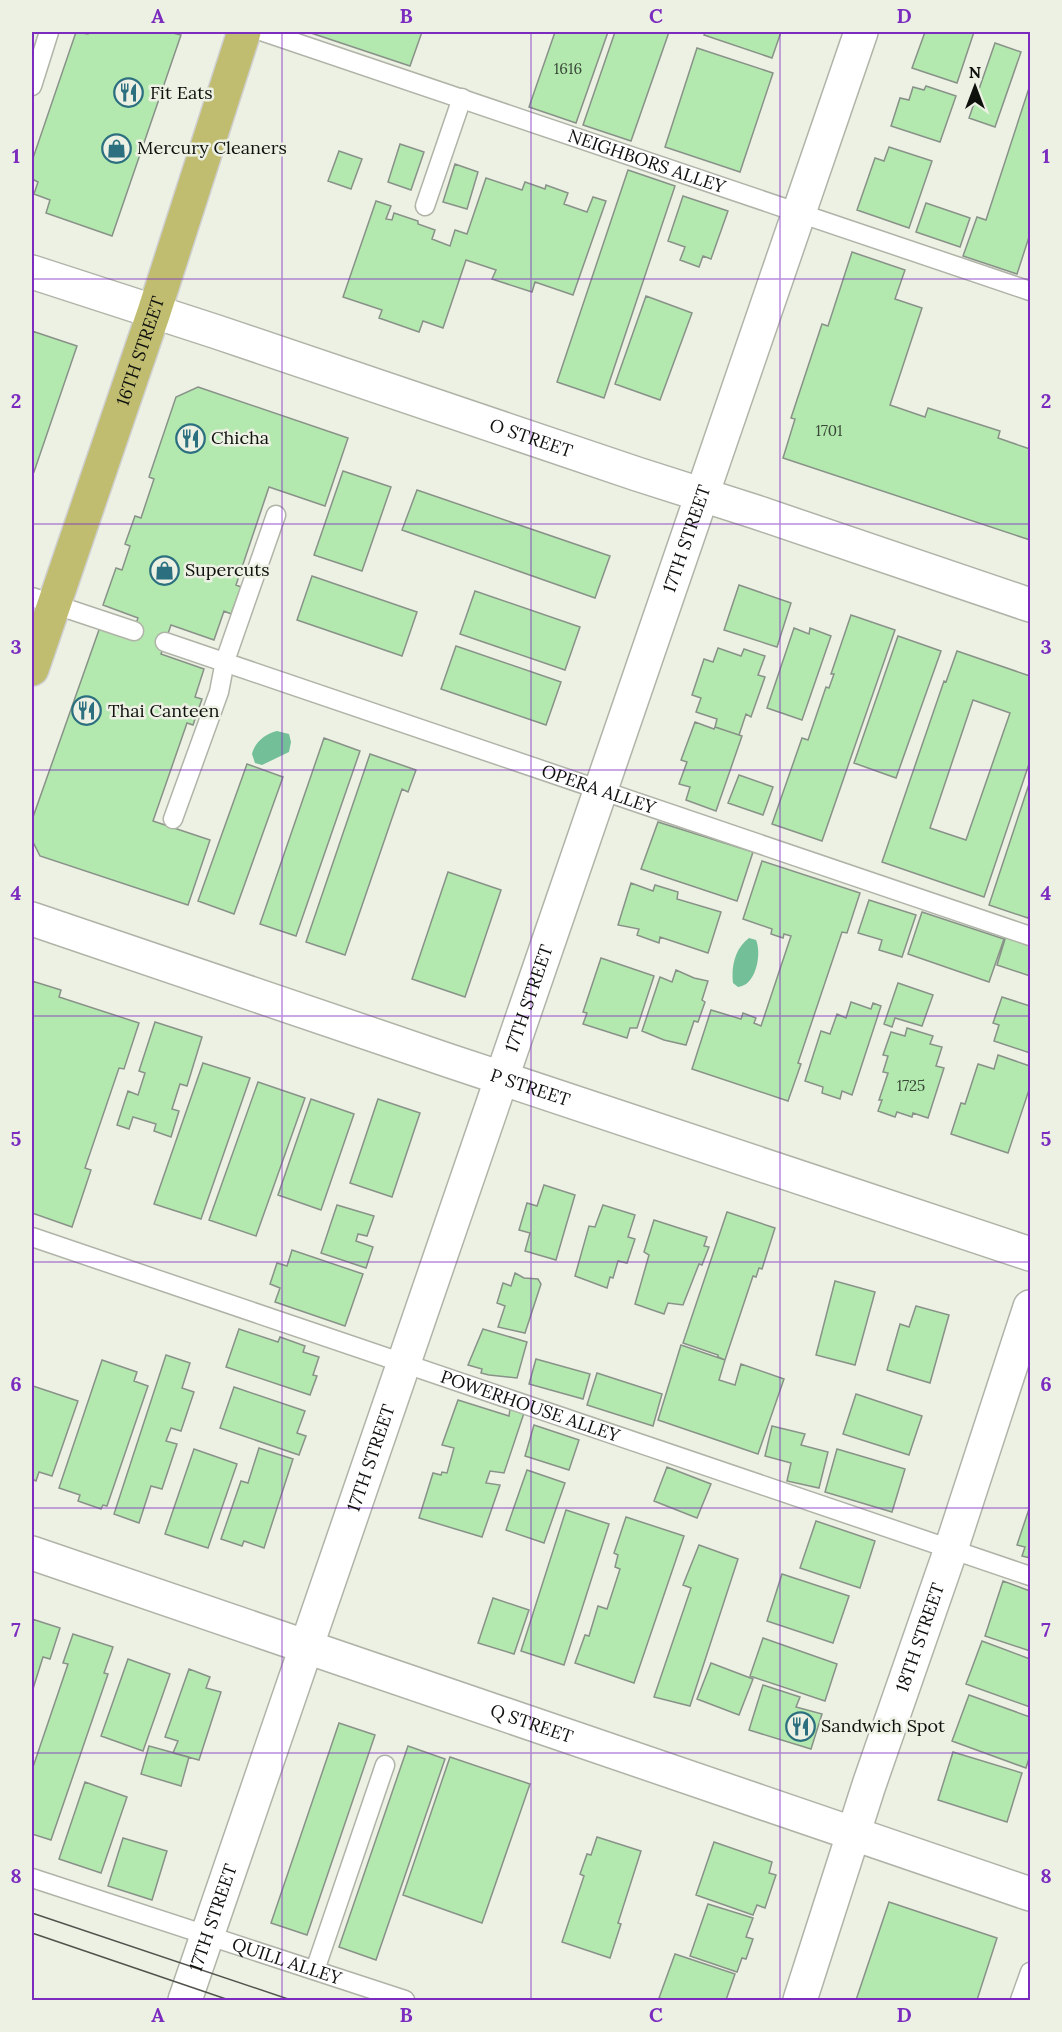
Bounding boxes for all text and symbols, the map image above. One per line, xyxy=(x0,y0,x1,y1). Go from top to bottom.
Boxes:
text: A xyxy=(151,3,165,28)
text: B xyxy=(399,3,413,28)
text: C xyxy=(649,3,663,28)
text: D xyxy=(896,3,912,28)
north arrow xyxy=(945,57,1005,117)
house number: 1616 xyxy=(554,59,582,78)
text: N xyxy=(969,62,981,82)
restaurant icon: Fit Eats xyxy=(113,77,145,109)
place label: Fit Eats xyxy=(150,81,212,104)
street label: NEIGHBORS ALLEY xyxy=(565,124,729,198)
shop icon: Mercury Cleaners xyxy=(100,132,132,164)
place label: Mercury Cleaners xyxy=(137,136,287,159)
text: 1 xyxy=(12,143,20,168)
text: 1 xyxy=(1042,143,1050,168)
street label: 16TH STREET xyxy=(111,293,169,409)
text: 2 xyxy=(11,388,21,413)
text: 2 xyxy=(1041,388,1051,413)
street label: O STREET xyxy=(487,413,576,463)
house number: 1701 xyxy=(815,421,843,440)
restaurant icon: Chicha xyxy=(174,422,206,454)
place label: Chicha xyxy=(211,426,269,449)
street label: 17TH STREET xyxy=(657,481,716,595)
shop icon: Supercuts xyxy=(148,554,180,586)
place label: Supercuts xyxy=(185,558,270,581)
text: 3 xyxy=(10,634,22,659)
text: 3 xyxy=(1040,634,1052,659)
restaurant icon: Thai Canteen xyxy=(71,695,103,727)
place label: Thai Canteen xyxy=(108,699,219,722)
street label: OPERA ALLEY xyxy=(539,759,659,819)
text: 4 xyxy=(11,880,22,905)
text: 4 xyxy=(1041,880,1052,905)
street label: 17TH STREET xyxy=(499,941,558,1055)
street label: P STREET xyxy=(488,1063,574,1111)
house number: 1725 xyxy=(897,1076,925,1095)
text: 5 xyxy=(11,1126,22,1151)
text: 5 xyxy=(1041,1126,1052,1151)
street label: POWERHOUSE ALLEY xyxy=(438,1365,623,1447)
text: 6 xyxy=(10,1371,22,1396)
text: 6 xyxy=(1040,1371,1052,1396)
street label: 17TH STREET xyxy=(342,1401,400,1515)
street label: 18TH STREET xyxy=(890,1579,950,1695)
text: 7 xyxy=(11,1617,21,1642)
text: 7 xyxy=(1041,1617,1051,1642)
street label: Q STREET xyxy=(487,1698,577,1748)
restaurant icon: Sandwich Spot xyxy=(784,1710,816,1742)
place label: Sandwich Spot xyxy=(821,1714,945,1737)
street label: 17TH STREET xyxy=(184,1860,242,1974)
text: 8 xyxy=(10,1863,22,1888)
text: 8 xyxy=(1040,1863,1052,1888)
street label: QUILL ALLEY xyxy=(229,1932,345,1990)
text: A xyxy=(151,2002,165,2027)
text: B xyxy=(399,2002,413,2027)
text: C xyxy=(649,2002,663,2027)
text: D xyxy=(896,2002,912,2027)

